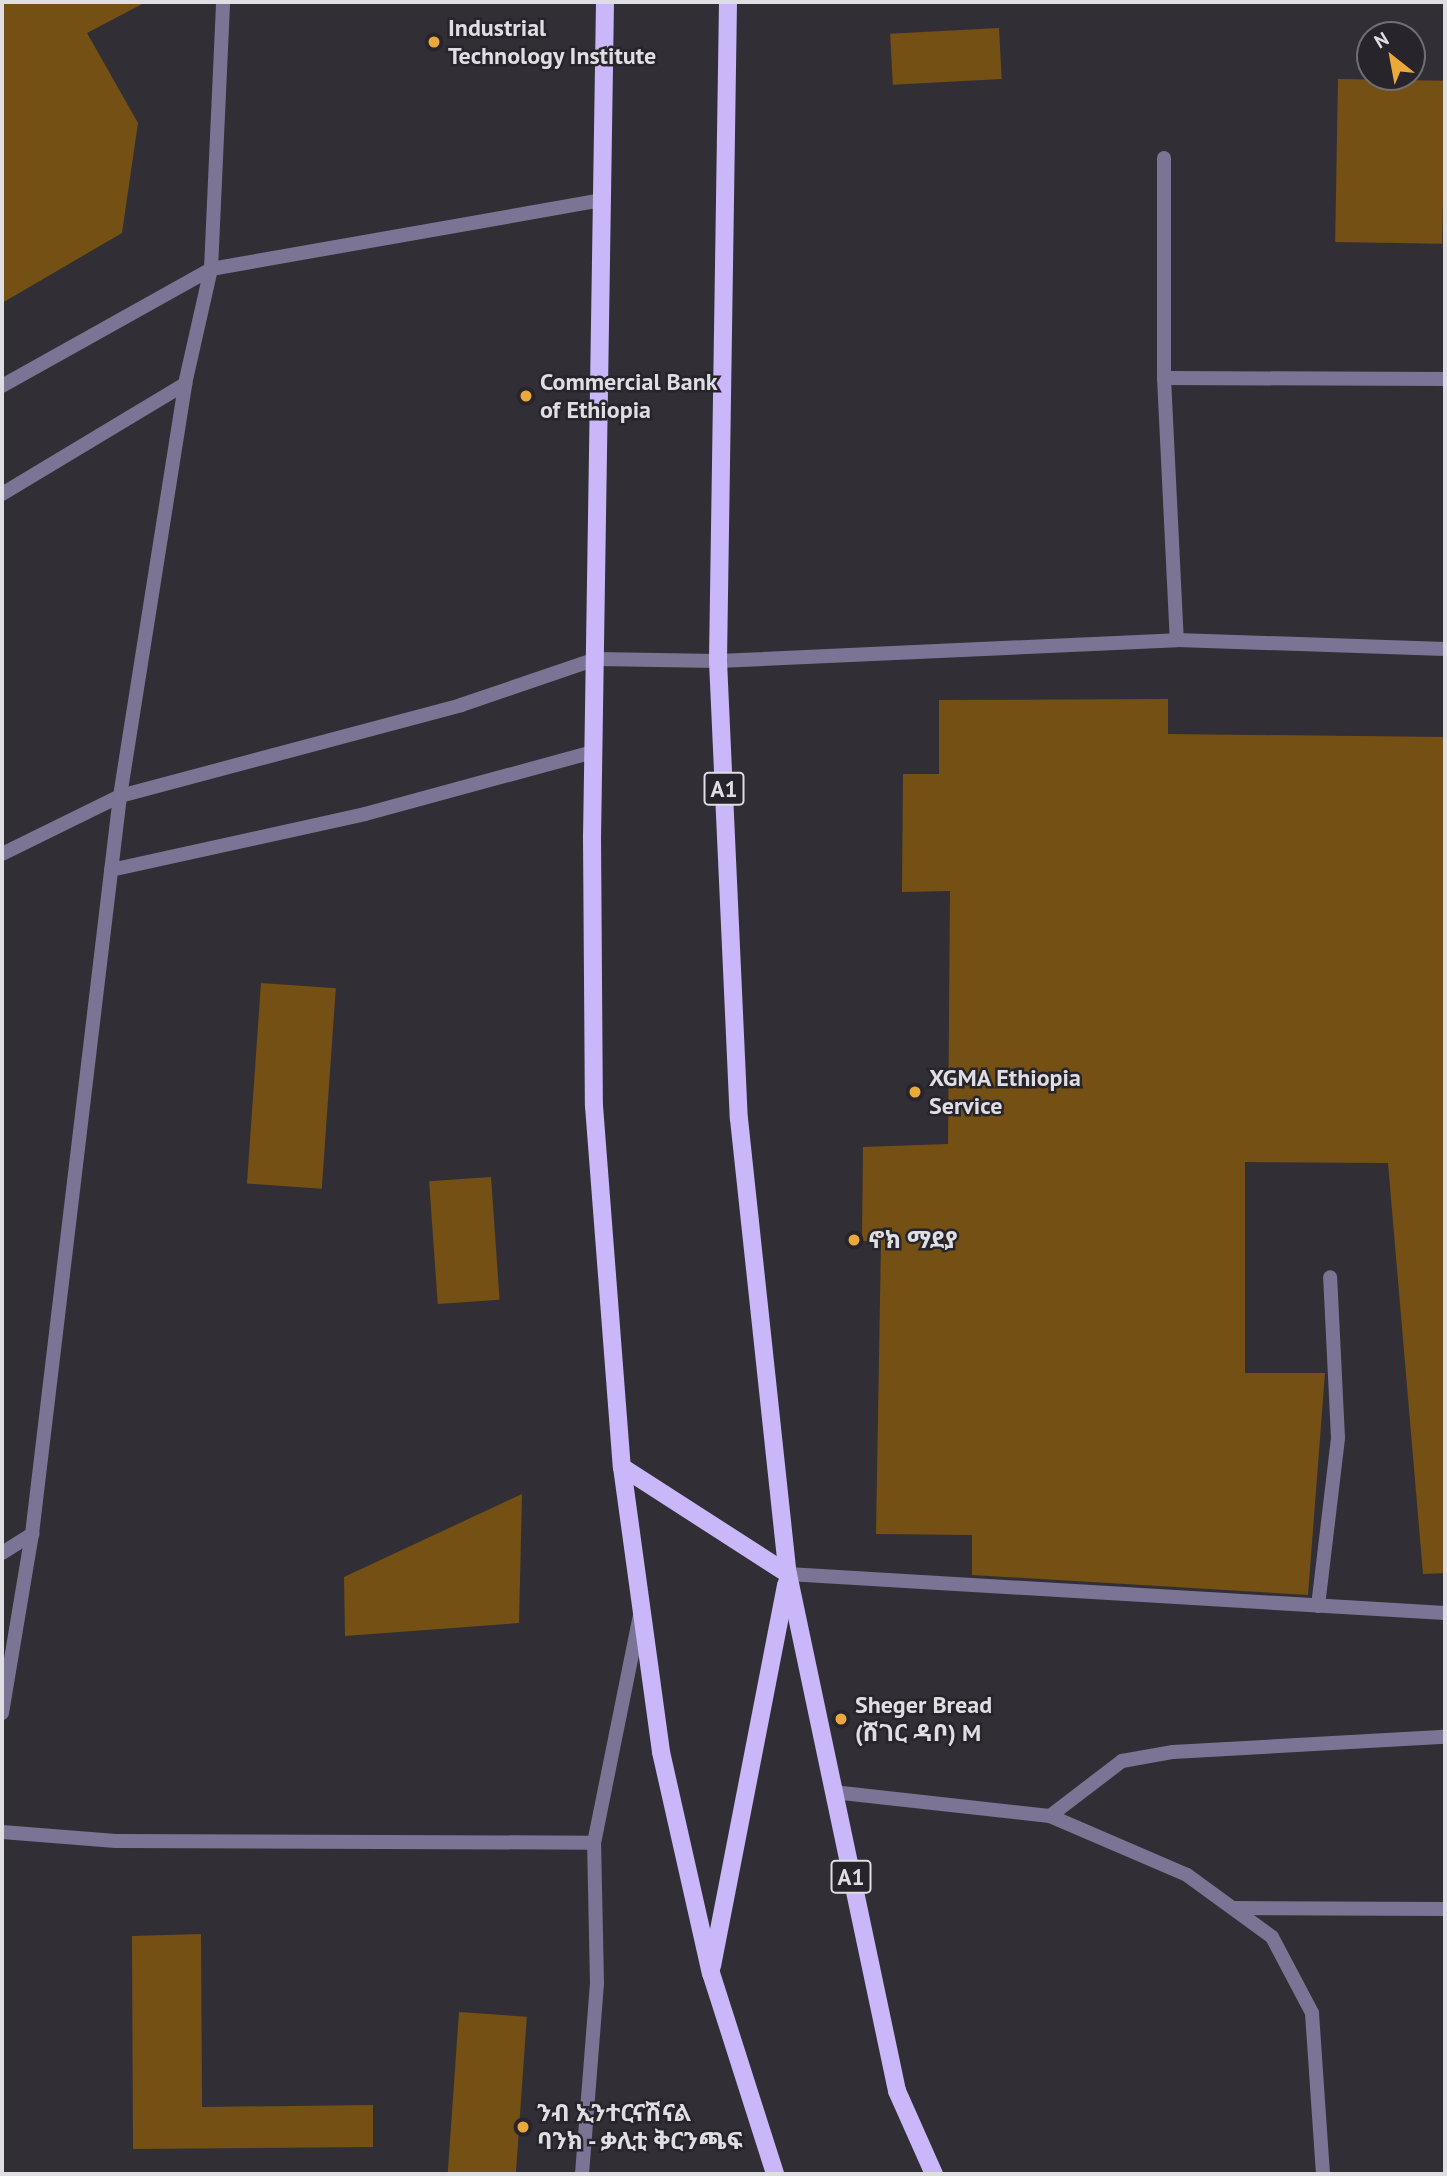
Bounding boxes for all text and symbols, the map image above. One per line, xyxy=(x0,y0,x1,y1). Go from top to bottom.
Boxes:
place label: Industrial Technology Institute xyxy=(448,14,657,70)
north arrow xyxy=(1356,21,1426,91)
text: N xyxy=(1370,26,1393,53)
marker: Industrial Technology Institute xyxy=(426,34,442,50)
place label: Commercial Bank of Ethiopia xyxy=(540,368,718,424)
marker: Commercial Bank of Ethiopia xyxy=(518,388,534,404)
road number: A1 xyxy=(703,769,745,808)
place label: XGMA Ethiopia Service xyxy=(929,1064,1082,1120)
marker: XGMA Ethiopia Service xyxy=(907,1084,923,1100)
place label: ኖክ ማደያ xyxy=(868,1226,958,1254)
marker: ኖክ ማደያ xyxy=(846,1232,862,1248)
place label: Sheger Bread (ሸገር ዳቦ) M xyxy=(855,1691,992,1747)
marker: Sheger Bread (ሸገር ዳቦ) M xyxy=(833,1711,849,1727)
road number: A1 xyxy=(830,1858,872,1896)
place label: ንብ ኢንተርናሽናል ባንክ - ቃሊቲ ቅርንጫፍ xyxy=(537,2099,746,2155)
marker: ንብ ኢንተርናሽናል ባንክ - ቃሊቲ ቅርንጫፍ xyxy=(515,2119,531,2135)

